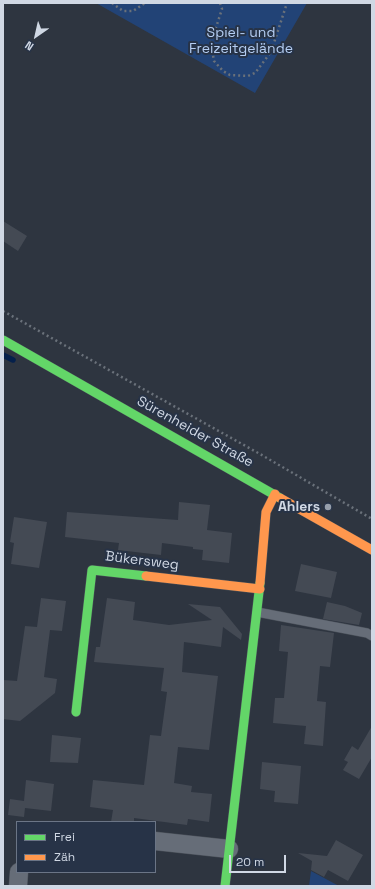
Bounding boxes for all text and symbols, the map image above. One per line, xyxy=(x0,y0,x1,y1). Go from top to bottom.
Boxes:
north arrow xyxy=(16,16,56,56)
park label: Spiel- und Freizeitgelände xyxy=(189,25,293,58)
text: N xyxy=(22,38,36,54)
street label: Sürenheider Straße xyxy=(134,393,256,471)
place label: Ahlers xyxy=(278,499,320,515)
marker: Ahlers xyxy=(323,502,333,512)
street label: Bükersweg xyxy=(104,548,180,574)
legend xyxy=(16,821,156,873)
text: Frei xyxy=(54,829,75,845)
scale bar xyxy=(231,847,288,873)
text: Zäh xyxy=(54,849,75,865)
text: 20 m xyxy=(236,854,264,870)

